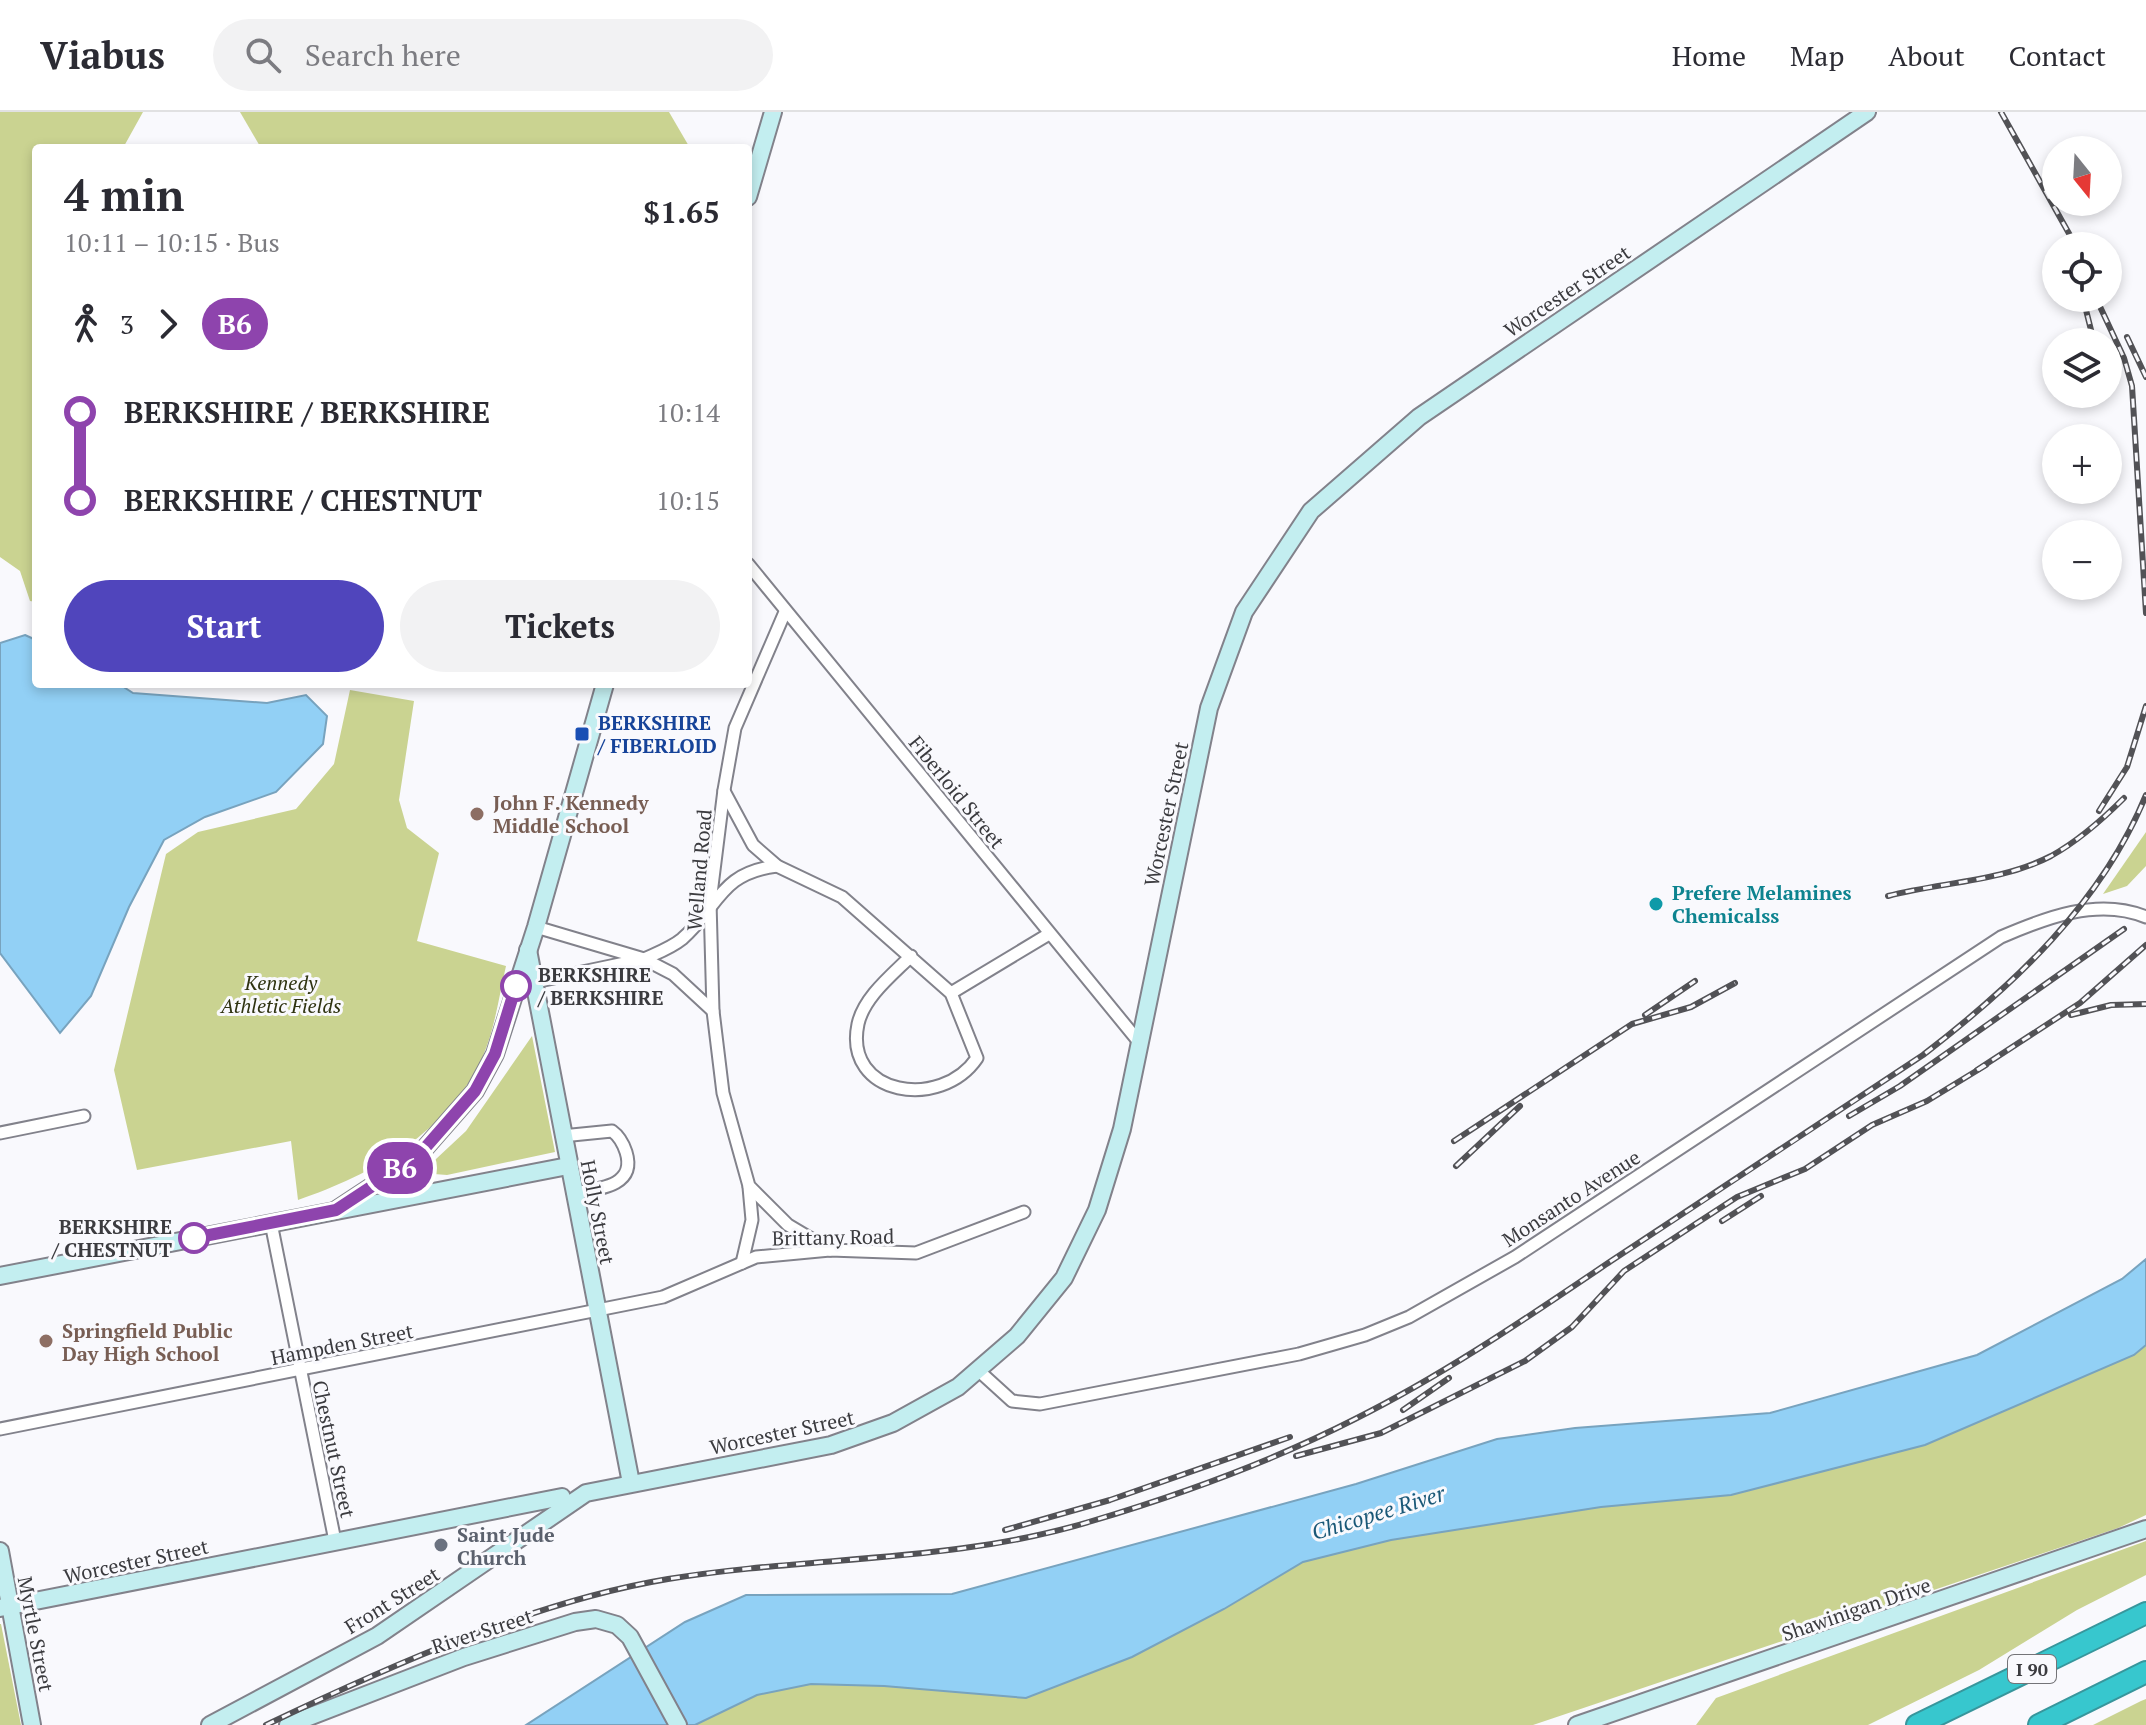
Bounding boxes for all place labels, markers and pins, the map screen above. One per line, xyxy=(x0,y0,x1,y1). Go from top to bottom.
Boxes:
place label: BERKSHIRE / FIBERLOID xyxy=(597,709,717,759)
marker: BERKSHIRE / FIBERLOID xyxy=(573,725,591,743)
place label: John F. Kennedy Middle School xyxy=(493,789,649,839)
marker: John F. Kennedy Middle School xyxy=(468,805,486,823)
place label: Prefere Melamines Chemicalss xyxy=(1672,879,1852,929)
marker: Prefere Melamines Chemicalss xyxy=(1647,895,1665,913)
place label: BERKSHIRE / BERKSHIRE xyxy=(537,961,663,1011)
marker: BERKSHIRE / BERKSHIRE xyxy=(501,971,531,1001)
place label: BERKSHIRE / CHESTNUT xyxy=(51,1213,173,1263)
marker: BERKSHIRE / CHESTNUT xyxy=(179,1223,209,1253)
place label: Springfield Public Day High School xyxy=(62,1317,233,1367)
marker: Springfield Public Day High School xyxy=(37,1332,55,1350)
place label: Saint Jude Church xyxy=(457,1521,555,1571)
marker: Saint Jude Church xyxy=(432,1536,450,1554)

